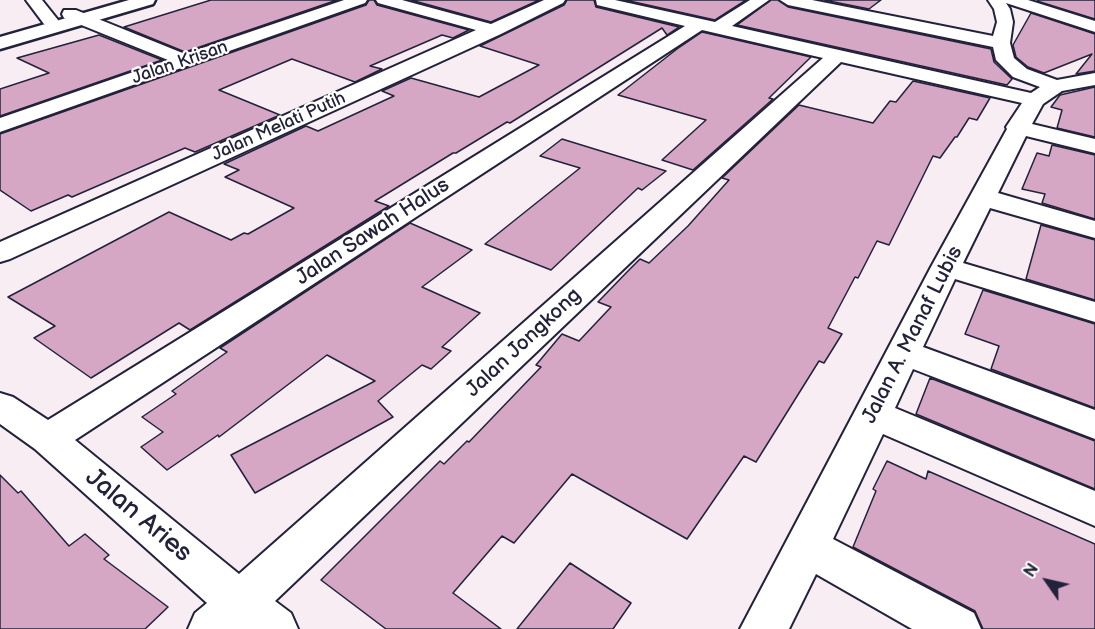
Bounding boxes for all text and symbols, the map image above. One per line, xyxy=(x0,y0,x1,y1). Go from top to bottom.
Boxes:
street label: Jalan Krisan xyxy=(129,37,231,89)
street label: Jalan Melati Putih xyxy=(209,88,349,166)
street label: Jalan Sawah Halus xyxy=(291,173,455,291)
street label: Jalan A. Manaf Lubis xyxy=(857,242,969,428)
street label: Jalan Jongkong xyxy=(461,283,587,403)
street label: Jalan Aries xyxy=(78,462,198,570)
north arrow xyxy=(1017,551,1077,611)
text: N xyxy=(1020,560,1043,581)

